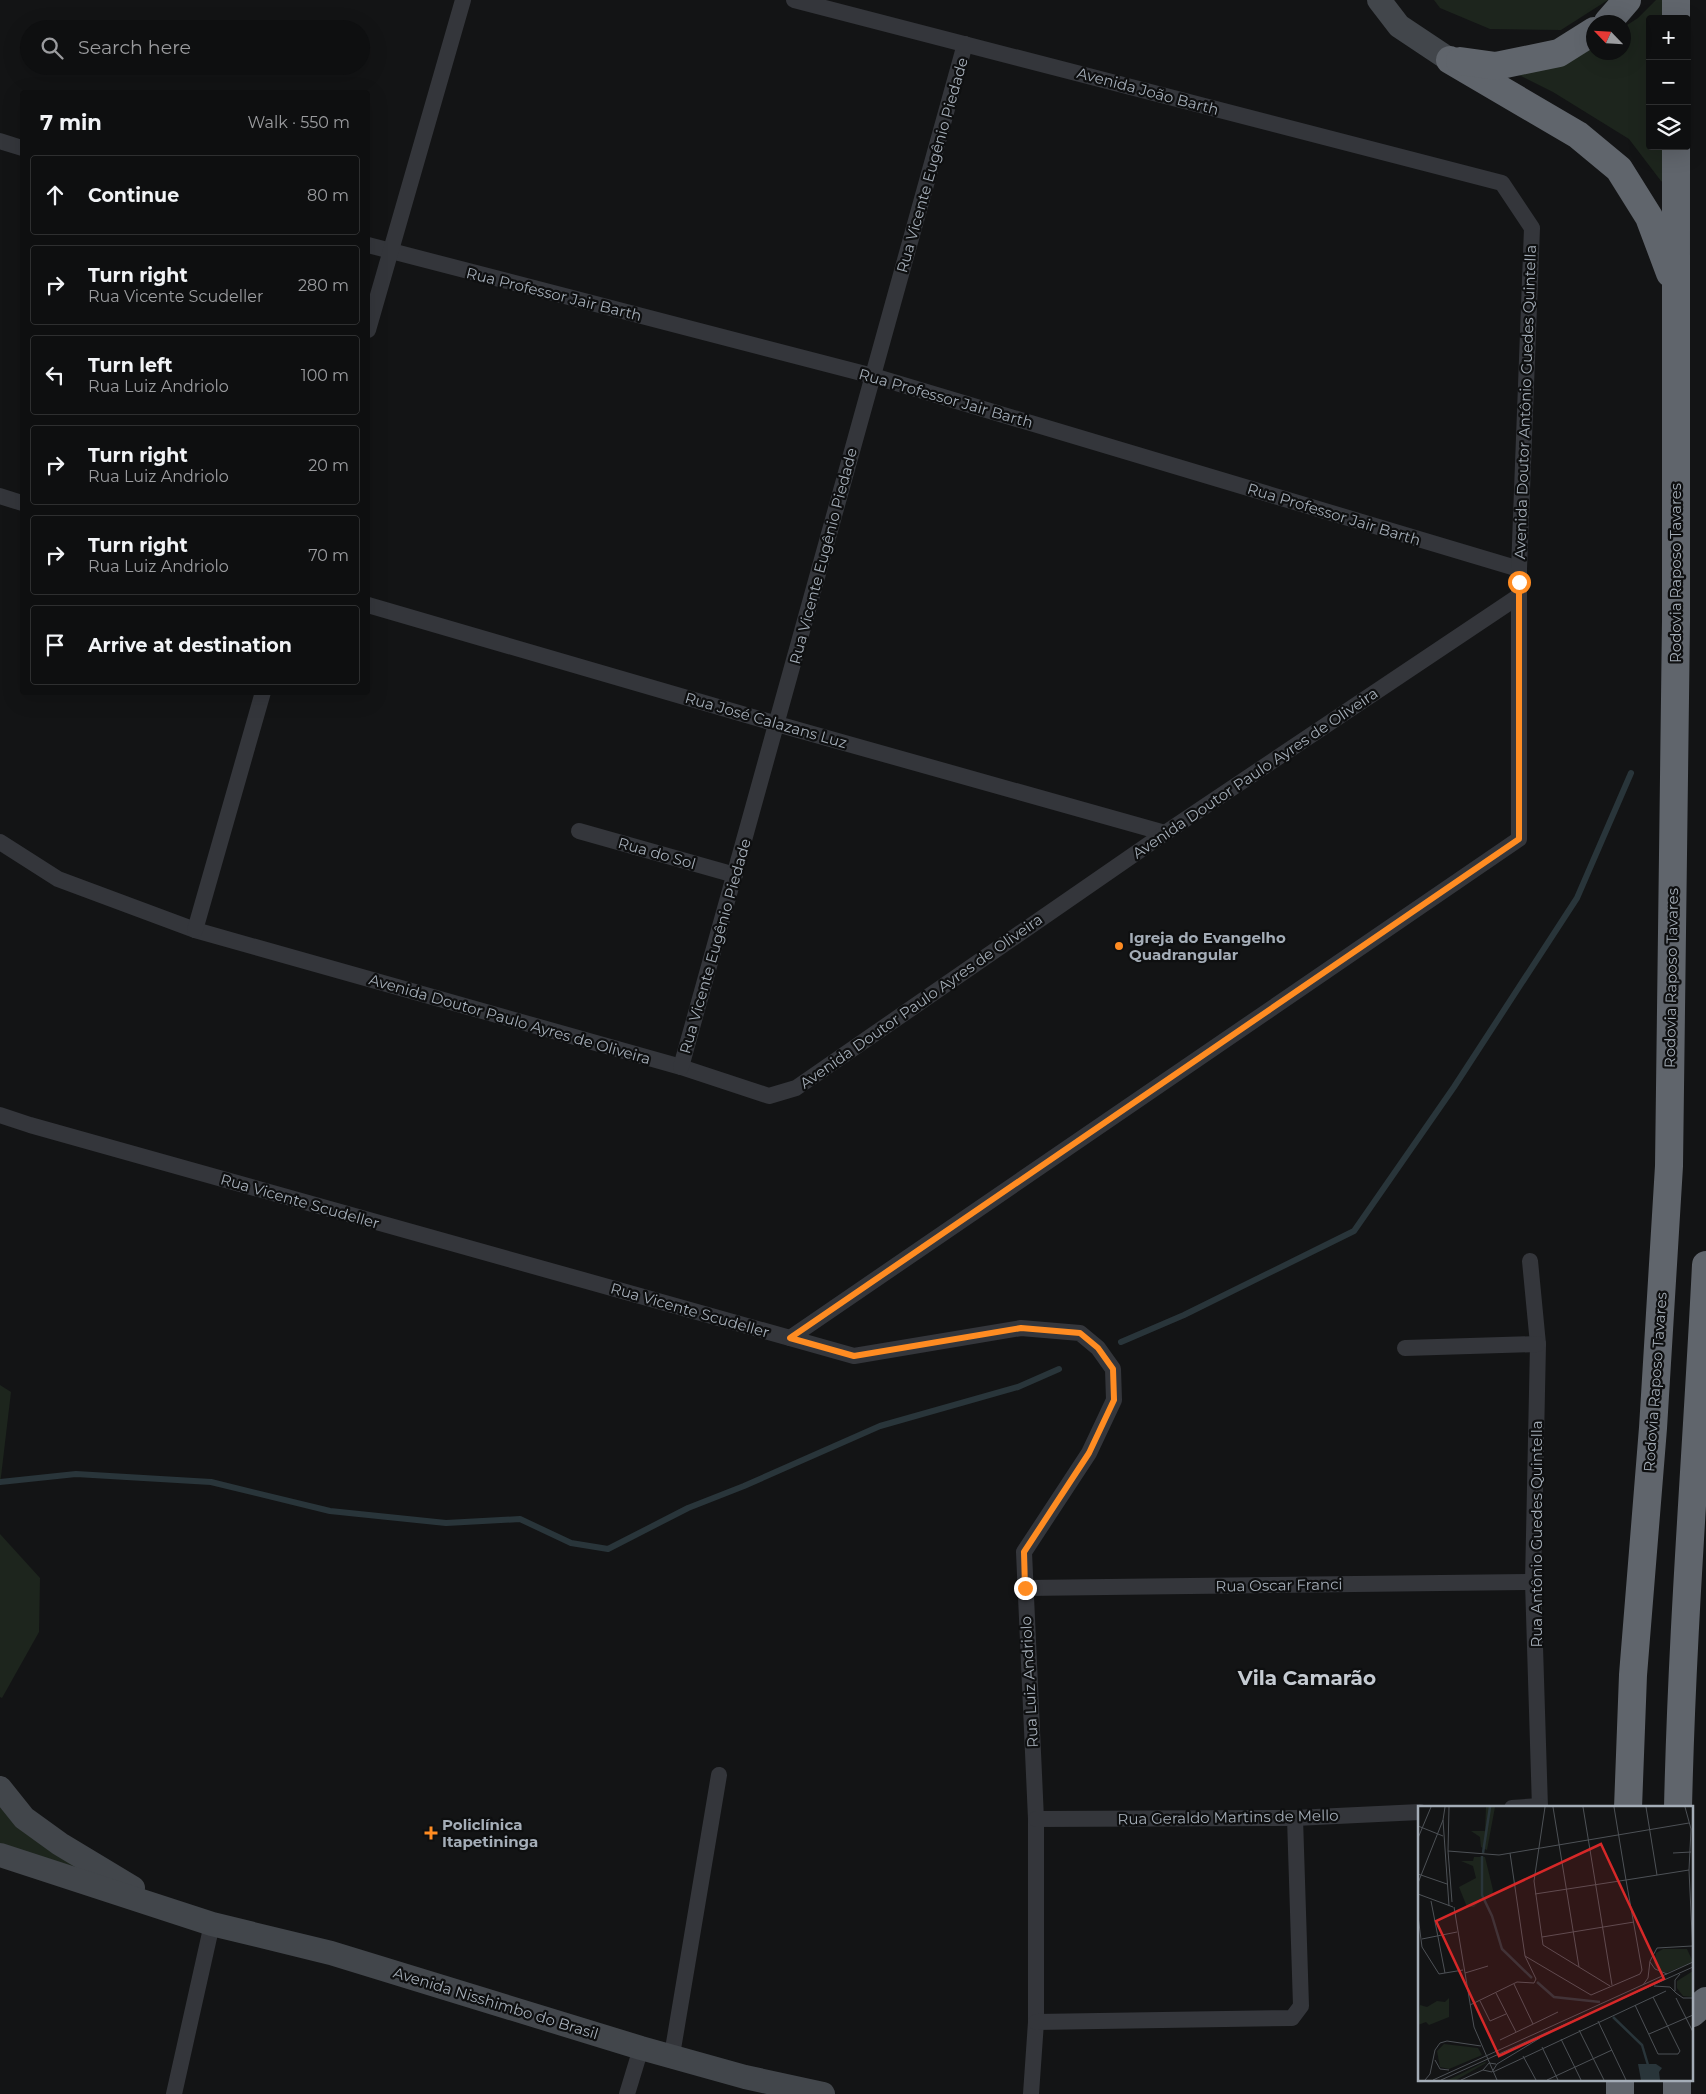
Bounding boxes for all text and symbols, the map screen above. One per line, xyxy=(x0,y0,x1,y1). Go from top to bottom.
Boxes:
north arrow xyxy=(1586,15,1631,60)
map controls xyxy=(1646,15,1691,150)
button: + xyxy=(1646,15,1691,60)
search box xyxy=(20,20,370,75)
icon: search xyxy=(38,34,66,62)
text: Search here xyxy=(78,36,191,59)
street label: Rua Vicente Eugênio Piedade xyxy=(892,55,972,275)
button: − xyxy=(1646,60,1691,105)
street label: Avenida João Barth xyxy=(1075,63,1221,119)
button: layers xyxy=(1646,105,1691,150)
text: 7 min xyxy=(40,110,102,135)
text: Walk · 550 m xyxy=(248,113,350,132)
icon: ahead xyxy=(41,181,69,209)
text: Continue xyxy=(88,184,179,207)
text: 80 m xyxy=(307,186,349,205)
street label: Avenida Doutor Antônio Guedes Quintella xyxy=(1510,244,1540,560)
street label: Rua Professor Jair Barth xyxy=(464,263,644,325)
text: Turn right xyxy=(88,264,188,287)
icon: right xyxy=(41,271,69,299)
text: 280 m xyxy=(298,276,349,295)
text: Rua Vicente Scudeller xyxy=(88,287,263,306)
text: Turn left xyxy=(88,354,173,377)
icon: left xyxy=(41,361,69,389)
street label: Rua Professor Jair Barth xyxy=(857,364,1035,432)
text: 100 m xyxy=(301,366,349,385)
text: Rua Luiz Andriolo xyxy=(88,377,229,396)
text: Turn right xyxy=(88,444,188,467)
street label: Rua Vicente Eugênio Piedade xyxy=(785,446,861,666)
icon: right xyxy=(41,451,69,479)
text: 20 m xyxy=(308,456,349,475)
text: Rua Luiz Andriolo xyxy=(88,467,229,486)
street label: Rua Professor Jair Barth xyxy=(1245,479,1423,549)
street label: Rodovia Raposo Tavares xyxy=(1666,483,1685,663)
text: Turn right xyxy=(88,534,188,557)
icon: right xyxy=(41,541,69,569)
text: 70 m xyxy=(308,546,349,565)
text: Rua Luiz Andriolo xyxy=(88,557,229,576)
route start xyxy=(1508,571,1531,594)
icon: arrive xyxy=(41,631,69,659)
text: Arrive at destination xyxy=(88,634,292,657)
street label: Avenida Doutor Paulo Ayres de Oliveira xyxy=(1129,683,1381,863)
street label: Rua José Calazans Luz xyxy=(683,688,849,752)
street label: Rua do Sol xyxy=(616,833,698,873)
street label: Rua Vicente Eugênio Piedade xyxy=(675,836,755,1056)
street label: Rodovia Raposo Tavares xyxy=(1660,888,1682,1068)
street label: Avenida Doutor Paulo Ayres de Oliveira xyxy=(796,909,1046,1093)
place label: Igreja do Evangelho Quadrangular xyxy=(1129,928,1286,964)
marker: Igreja do Evangelho Quadrangular xyxy=(1113,940,1125,952)
street label: Avenida Doutor Paulo Ayres de Oliveira xyxy=(367,970,653,1068)
street label: Rua Vicente Scudeller xyxy=(218,1169,382,1233)
street label: Rua Vicente Scudeller xyxy=(608,1278,772,1342)
street label: Rodovia Raposo Tavares xyxy=(1639,1291,1671,1473)
street label: Rua Antônio Guedes Quintella xyxy=(1527,1420,1546,1648)
street label: Rua Oscar Franci xyxy=(1215,1574,1343,1596)
route end xyxy=(1014,1577,1037,1600)
street label: Rua Luiz Andriolo xyxy=(1016,1616,1042,1748)
district label: Vila Camarão xyxy=(1237,1666,1376,1690)
street label: Rua Geraldo Martins de Mello xyxy=(1117,1806,1339,1828)
inset map xyxy=(1418,1806,1694,2082)
place label: Policlínica Itapetininga xyxy=(442,1815,538,1851)
marker: Policlínica Itapetininga xyxy=(424,1826,438,1840)
street label: Avenida Nisshimbo do Brasil xyxy=(391,1963,601,2043)

